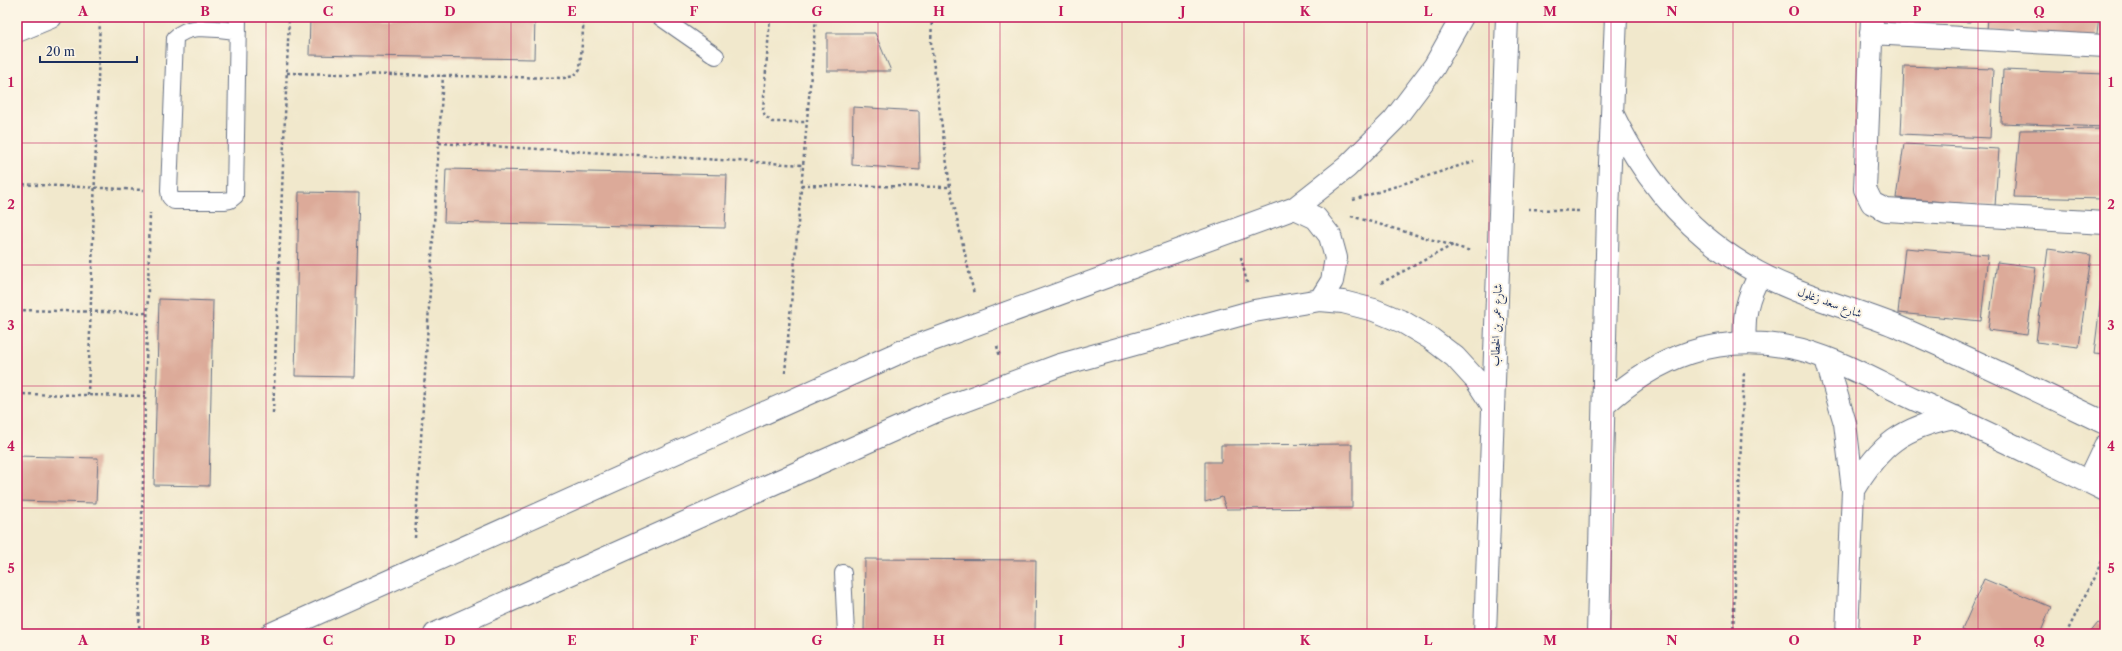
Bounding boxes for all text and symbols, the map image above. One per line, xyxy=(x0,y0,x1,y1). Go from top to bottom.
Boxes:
text: A xyxy=(77,3,89,19)
text: B xyxy=(200,3,210,19)
text: C xyxy=(323,3,333,19)
text: D xyxy=(444,3,456,19)
text: E xyxy=(567,3,577,19)
text: F xyxy=(690,3,699,19)
text: G xyxy=(811,3,823,19)
text: H xyxy=(933,3,945,19)
text: I xyxy=(1058,3,1064,19)
text: J xyxy=(1178,3,1186,19)
text: K xyxy=(1300,3,1311,19)
text: L xyxy=(1424,3,1433,19)
text: M xyxy=(1543,3,1557,19)
text: N xyxy=(1666,3,1678,19)
text: O xyxy=(1788,3,1800,19)
text: P xyxy=(1913,3,1922,19)
text: Q xyxy=(2033,3,2045,19)
scale bar xyxy=(40,38,137,64)
text: 20 m xyxy=(46,44,75,59)
text: 1 xyxy=(8,74,14,90)
text: 1 xyxy=(2108,74,2114,90)
text: 2 xyxy=(7,196,15,212)
text: 2 xyxy=(2107,196,2115,212)
street label: شارع عمر بن الخطاب xyxy=(1487,283,1509,367)
street label: شارع سعد زغلول xyxy=(1794,283,1865,324)
text: 3 xyxy=(7,317,15,333)
text: 3 xyxy=(2107,317,2115,333)
text: 4 xyxy=(7,438,15,454)
text: 4 xyxy=(2107,438,2115,454)
text: 5 xyxy=(7,560,15,576)
text: 5 xyxy=(2107,560,2115,576)
text: A xyxy=(77,632,89,648)
text: B xyxy=(200,632,210,648)
text: C xyxy=(323,632,333,648)
text: D xyxy=(444,632,456,648)
text: E xyxy=(567,632,577,648)
text: F xyxy=(690,632,699,648)
text: G xyxy=(811,632,823,648)
text: H xyxy=(933,632,945,648)
text: I xyxy=(1058,632,1064,648)
text: J xyxy=(1178,632,1186,648)
text: K xyxy=(1300,632,1311,648)
text: L xyxy=(1424,632,1433,648)
text: M xyxy=(1543,632,1557,648)
text: N xyxy=(1666,632,1678,648)
text: O xyxy=(1788,632,1800,648)
text: P xyxy=(1913,632,1922,648)
text: Q xyxy=(2033,632,2045,648)

